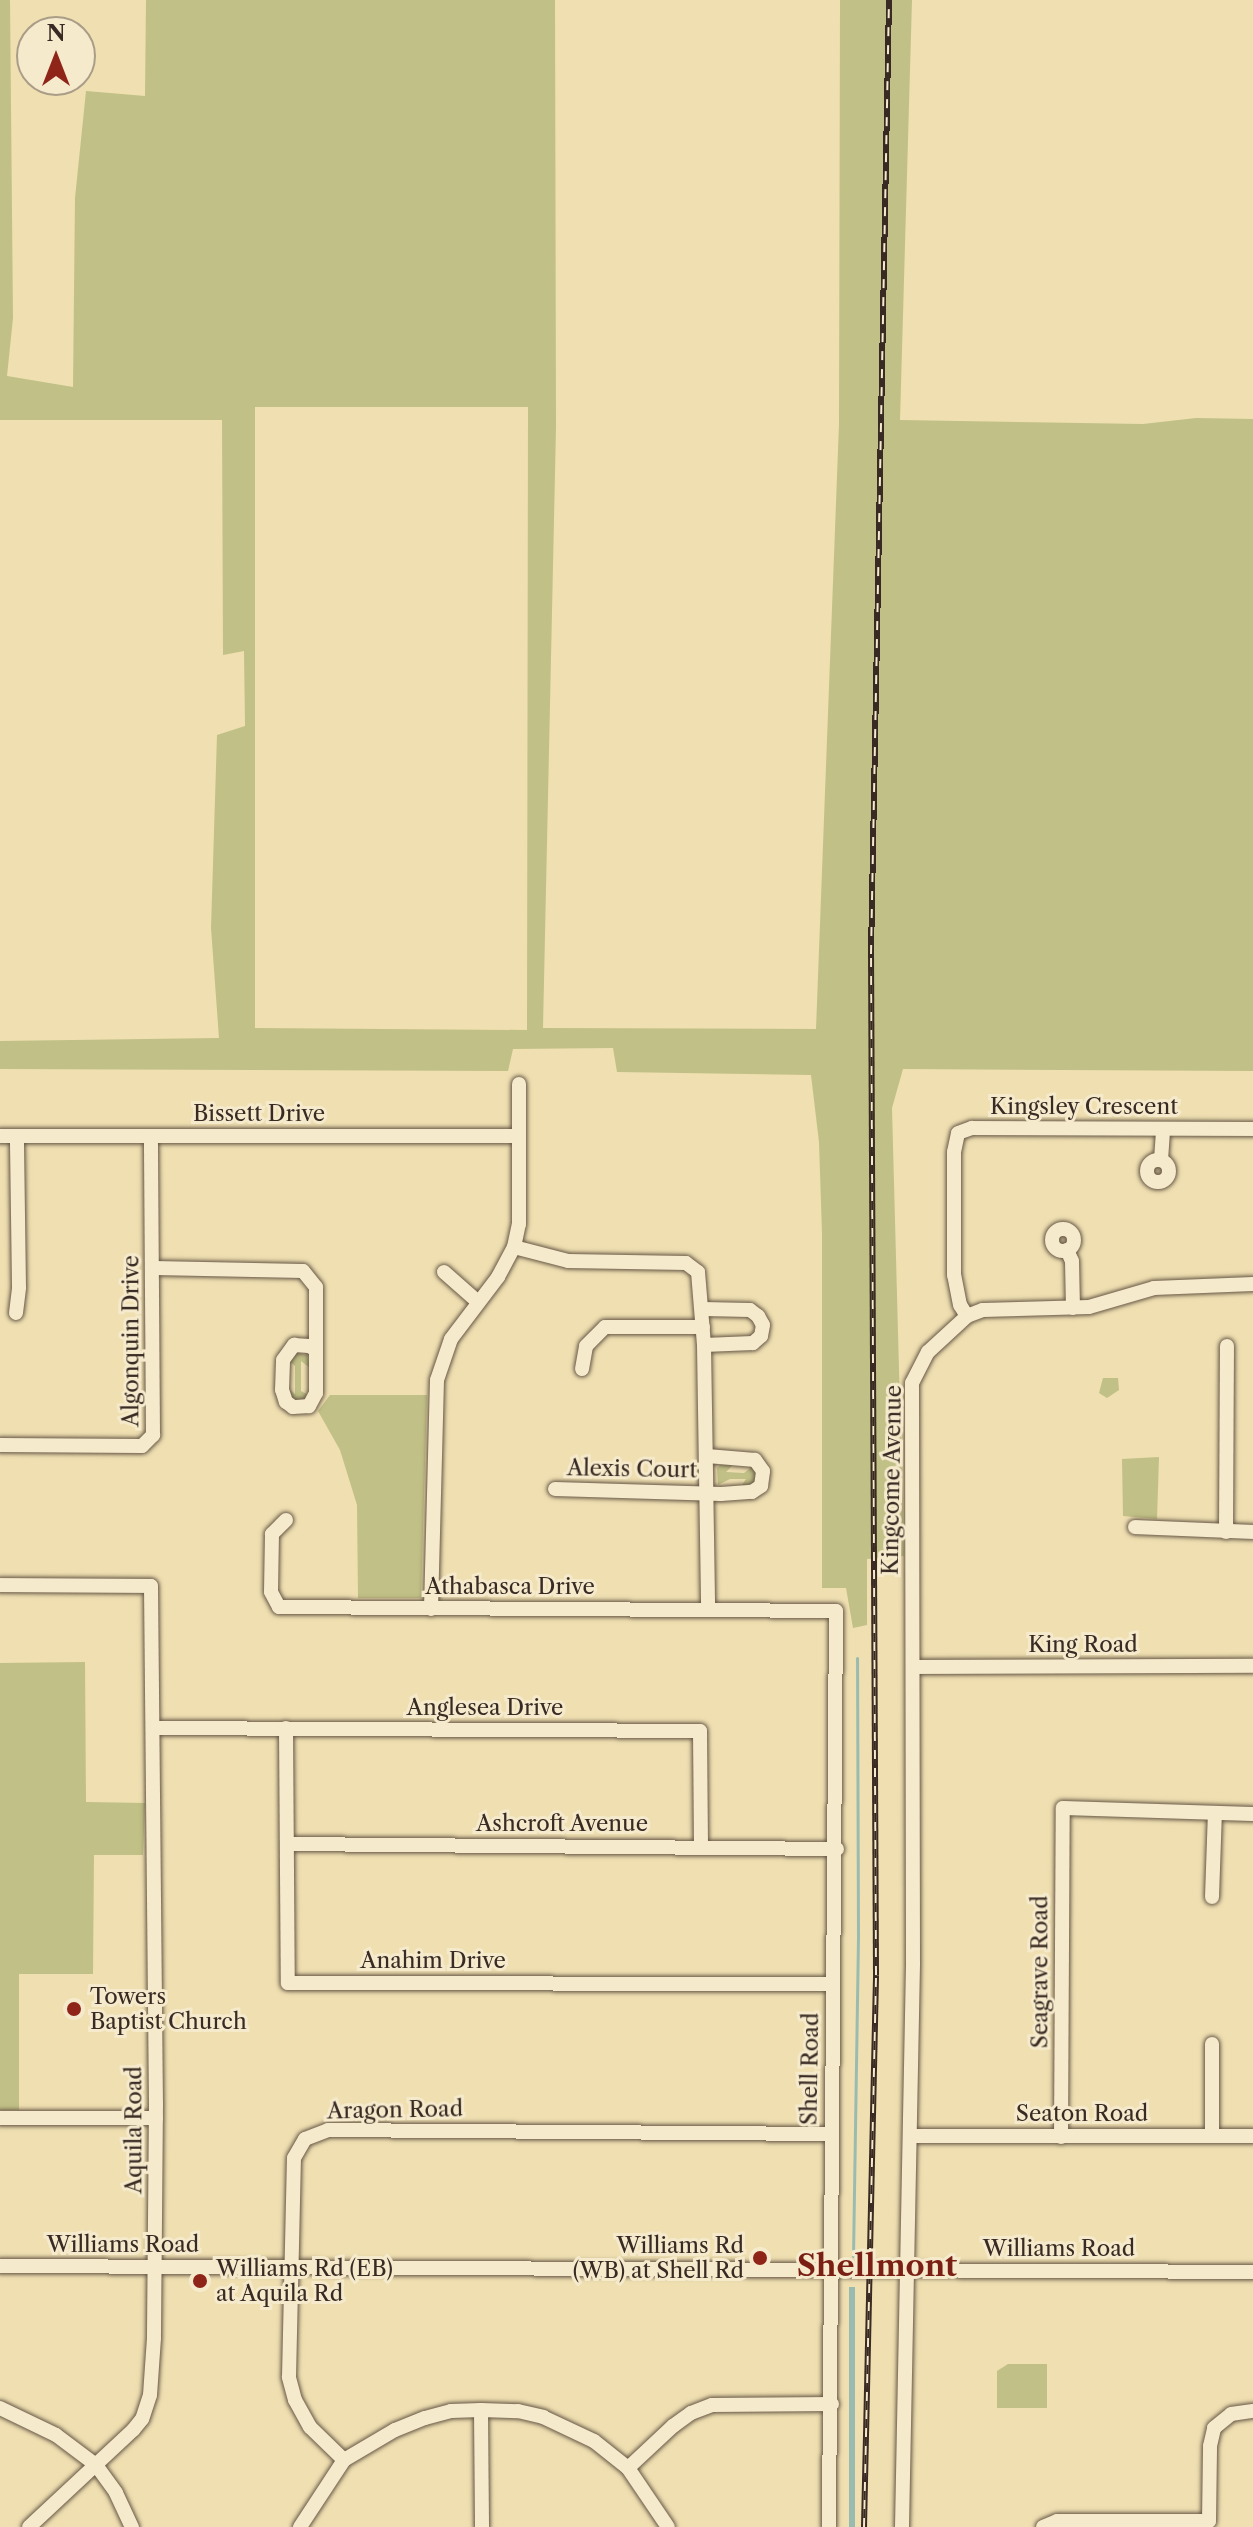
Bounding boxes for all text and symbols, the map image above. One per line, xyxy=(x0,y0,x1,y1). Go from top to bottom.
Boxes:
north arrow xyxy=(16,16,96,96)
text: N xyxy=(46,20,66,47)
street label: Kingsley Crescent xyxy=(990,1094,1178,1120)
street label: Bissett Drive xyxy=(193,1101,325,1127)
street label: Algonquin Drive xyxy=(118,1255,144,1427)
street label: Kingcome Avenue xyxy=(877,1384,907,1576)
street label: Alexis Court xyxy=(567,1455,697,1483)
street label: Athabasca Drive xyxy=(425,1574,595,1600)
street label: King Road xyxy=(1028,1632,1138,1658)
street label: Anglesea Drive xyxy=(406,1695,564,1721)
street label: Ashcroft Avenue xyxy=(476,1811,648,1837)
street label: Seagrave Road xyxy=(1027,1896,1053,2048)
street label: Anahim Drive xyxy=(360,1948,506,1974)
place label: Towers Baptist Church xyxy=(90,1983,247,2034)
marker: Towers Baptist Church xyxy=(65,2000,83,2018)
street label: Shell Road xyxy=(796,2012,824,2126)
street label: Aquila Road xyxy=(121,2066,147,2194)
street label: Aragon Road xyxy=(327,2096,463,2124)
street label: Seaton Road xyxy=(1016,2101,1148,2127)
street label: Williams Road xyxy=(47,2232,199,2258)
place label: Williams Rd (WB) at Shell Rd xyxy=(573,2232,744,2284)
street label: Williams Road xyxy=(983,2236,1135,2262)
district label: Shellmont xyxy=(797,2248,957,2284)
marker: Williams Rd (WB) at Shell Rd xyxy=(751,2249,769,2267)
place label: Williams Rd (EB) at Aquila Rd xyxy=(216,2255,393,2306)
marker: Williams Rd (EB) at Aquila Rd xyxy=(191,2272,209,2290)

